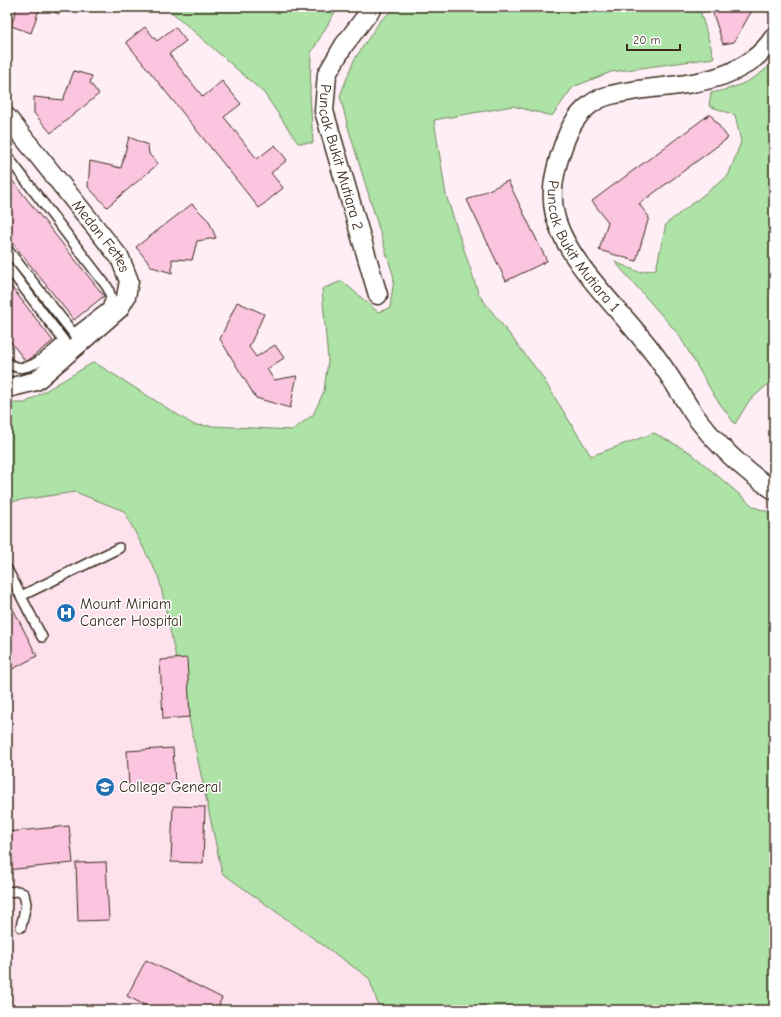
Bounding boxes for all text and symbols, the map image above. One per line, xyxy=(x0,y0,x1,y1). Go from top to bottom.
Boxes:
scale bar xyxy=(627,26,680,52)
text: 20 m xyxy=(633,33,661,47)
street label: Puncak Bukit Mutiara 2 xyxy=(315,84,367,232)
street label: Puncak Bukit Mutiara 1 xyxy=(544,179,624,315)
street label: Medan Fettes xyxy=(68,196,134,275)
place label: Mount Miriam Cancer Hospital xyxy=(80,595,182,630)
hospital icon: Mount Miriam Cancer Hospital xyxy=(55,602,77,624)
school or university icon: College General xyxy=(94,776,116,798)
place label: College General xyxy=(119,778,221,796)

